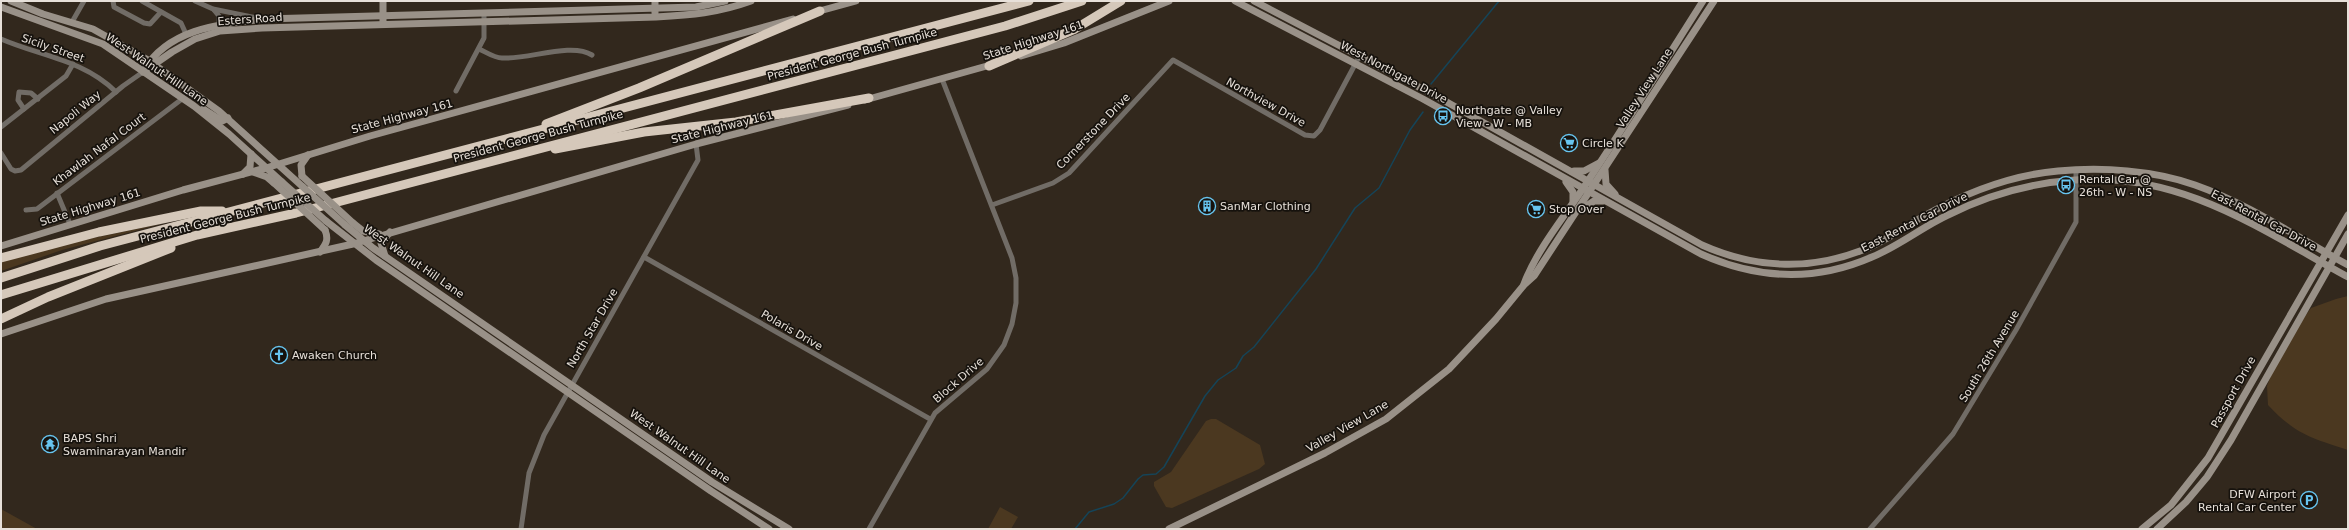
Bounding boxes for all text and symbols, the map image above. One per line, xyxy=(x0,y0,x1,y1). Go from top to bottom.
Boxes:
street label: Esters Road xyxy=(217,11,283,28)
street label: State Highway 161 xyxy=(981,18,1085,63)
street label: President George Bush Turnpike xyxy=(766,25,939,83)
street label: West Walnut Hill Lane xyxy=(103,31,210,108)
street label: Sicily Street xyxy=(20,32,87,66)
street label: West Northgate Drive xyxy=(1338,39,1450,106)
street label: Valley View Lane xyxy=(1614,46,1675,131)
street label: Northview Drive xyxy=(1224,75,1308,130)
street label: Napoli Way xyxy=(47,88,104,137)
street label: Cornerstone Drive xyxy=(1054,91,1133,172)
street label: State Highway 161 xyxy=(350,97,454,136)
place label: Northgate @ Valley View - W - MB xyxy=(1456,104,1563,130)
bus stop icon: Northgate @ Valley View - W - MB xyxy=(1433,106,1453,126)
street label: President George Bush Turnpike xyxy=(452,107,625,165)
street label: State Highway 161 xyxy=(670,109,774,146)
street label: Khawlah Nafal Court xyxy=(50,110,149,188)
supermarket icon: Circle K xyxy=(1559,133,1579,153)
place label: Circle K xyxy=(1582,137,1624,150)
place label: Rental Car @ 26th - W - NS xyxy=(2079,173,2152,199)
bus stop icon: Rental Car @ 26th - W - NS xyxy=(2056,175,2076,195)
street label: State Highway 161 xyxy=(38,186,142,229)
street label: East Rental Car Drive xyxy=(2209,187,2319,254)
street label: East Rental Car Drive xyxy=(1859,190,1970,255)
street label: President George Bush Turnpike xyxy=(139,191,312,246)
building icon: SanMar Clothing xyxy=(1197,196,1217,216)
supermarket icon: Stop Over xyxy=(1526,199,1546,219)
place label: SanMar Clothing xyxy=(1220,200,1311,213)
place label: Stop Over xyxy=(1549,203,1604,216)
street label: West Walnut Hill Lane xyxy=(361,222,467,301)
street label: North Star Drive xyxy=(564,286,621,370)
street label: Polaris Drive xyxy=(759,308,825,353)
street label: South 26th Avenue xyxy=(1957,308,2022,405)
church icon: Awaken Church xyxy=(269,345,289,365)
place label: Awaken Church xyxy=(292,349,377,362)
street label: Passport Drive xyxy=(2208,354,2259,430)
street label: Block Drive xyxy=(930,355,986,406)
street label: Valley View Lane xyxy=(1304,398,1391,455)
street label: West Walnut Hill Lane xyxy=(627,407,733,486)
place label: BAPS Shri Swaminarayan Mandir xyxy=(63,432,186,458)
temple icon: BAPS Shri Swaminarayan Mandir xyxy=(40,434,60,454)
place label: DFW Airport Rental Car Center xyxy=(2198,488,2297,514)
parking icon: DFW Airport Rental Car Center xyxy=(2299,490,2319,510)

